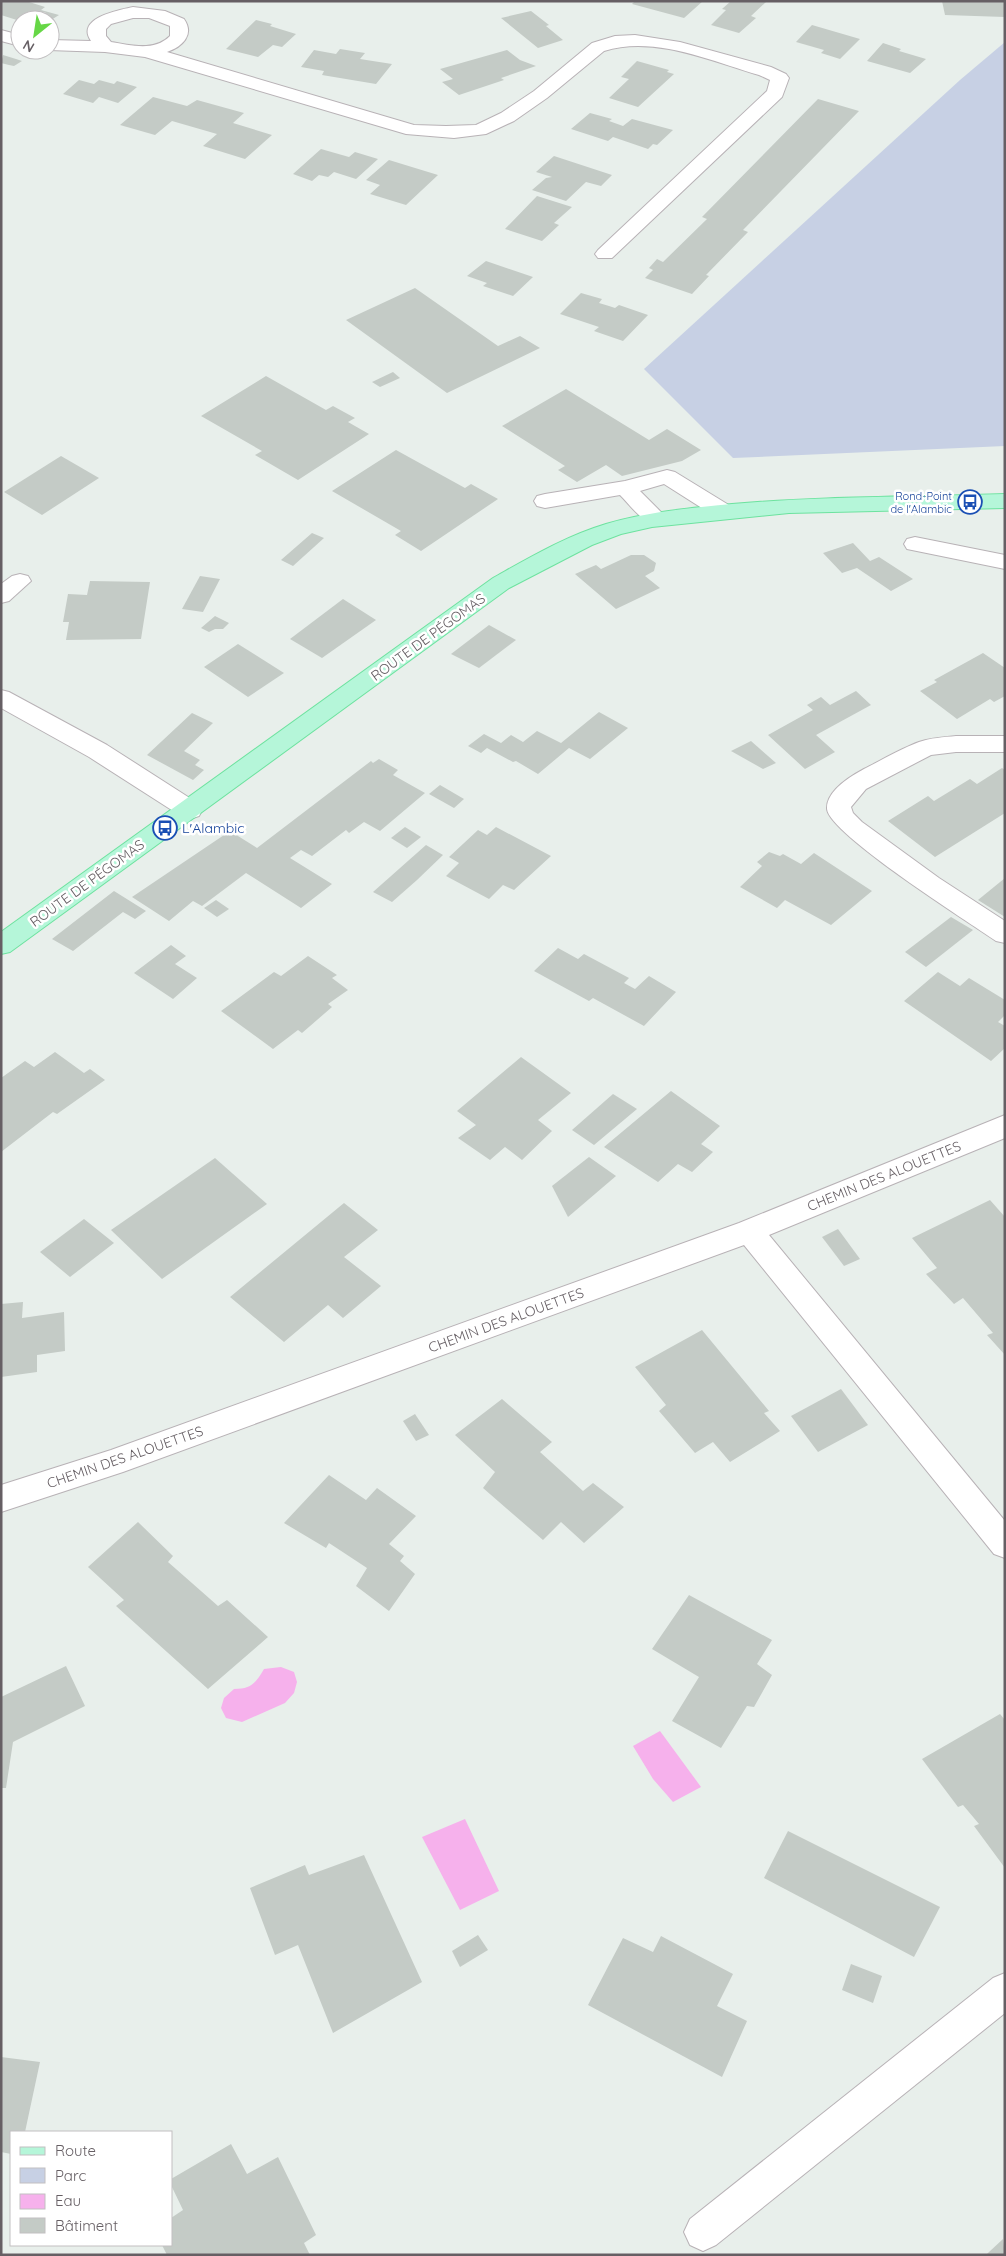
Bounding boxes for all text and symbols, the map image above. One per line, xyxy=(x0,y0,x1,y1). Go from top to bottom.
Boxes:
north arrow xyxy=(10,10,60,60)
text: N xyxy=(20,36,37,57)
place label: Rond-Point de l'Alambic xyxy=(890,489,952,516)
bus stop icon: Rond-Point de l'Alambic xyxy=(957,489,983,515)
street label: ROUTE DE PÉGOMAS xyxy=(367,589,489,685)
bus stop icon: L'Alambic xyxy=(152,815,178,841)
place label: L'Alambic xyxy=(182,819,244,837)
street label: ROUTE DE PÉGOMAS xyxy=(26,835,148,931)
street label: CHEMIN DES ALOUETTES xyxy=(805,1137,964,1215)
street label: CHEMIN DES ALOUETTES xyxy=(426,1283,586,1357)
street label: CHEMIN DES ALOUETTES xyxy=(44,1422,206,1492)
legend xyxy=(10,2131,172,2246)
text: Route xyxy=(55,2141,96,2160)
text: Parc xyxy=(55,2166,86,2185)
text: Eau xyxy=(55,2191,81,2210)
text: Bâtiment xyxy=(55,2216,118,2235)

